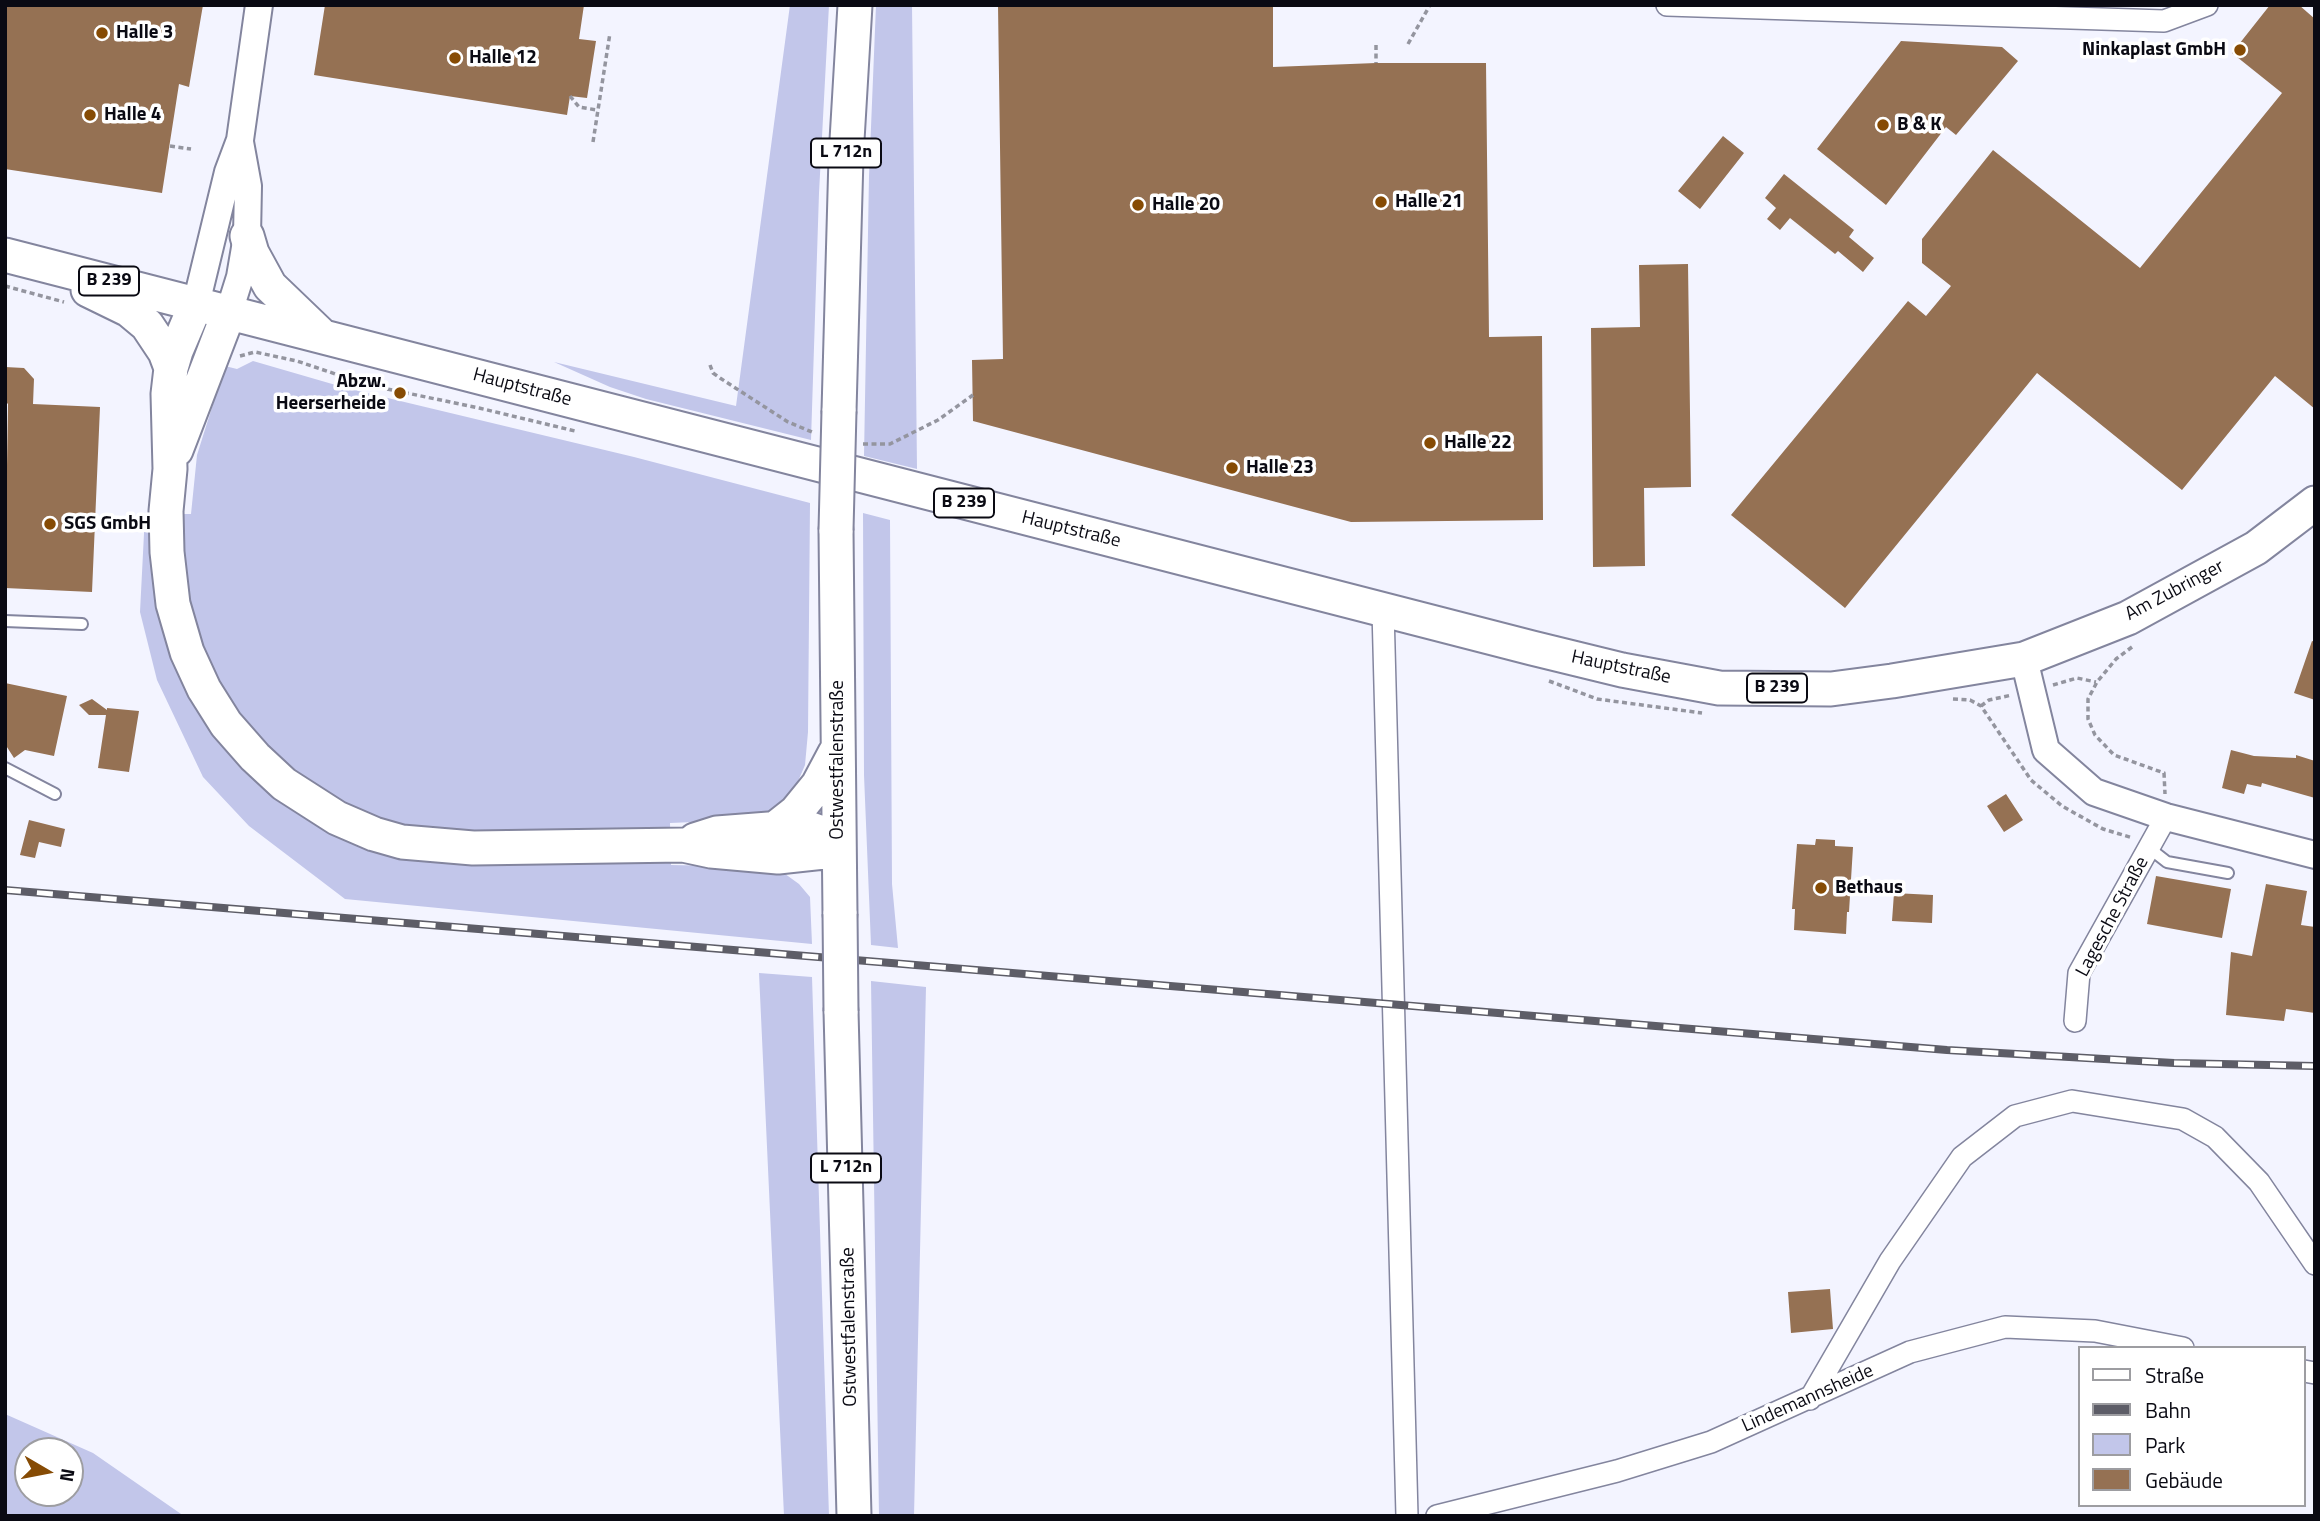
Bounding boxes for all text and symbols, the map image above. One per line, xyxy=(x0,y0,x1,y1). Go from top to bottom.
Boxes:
place label: Halle 3 xyxy=(116,22,173,44)
marker: Halle 3 xyxy=(94,25,110,41)
place label: Ninkaplast GmbH xyxy=(2082,39,2226,61)
marker: Ninkaplast GmbH xyxy=(2232,42,2248,58)
place label: Halle 12 xyxy=(469,47,537,69)
marker: Halle 12 xyxy=(447,50,463,66)
place label: Halle 4 xyxy=(104,104,161,126)
marker: Halle 4 xyxy=(82,107,98,123)
place label: B & K xyxy=(1897,114,1942,136)
marker: B & K xyxy=(1875,117,1891,133)
road number: L 712n xyxy=(811,138,881,168)
place label: Halle 21 xyxy=(1395,191,1463,213)
place label: Halle 20 xyxy=(1152,194,1220,216)
marker: Halle 21 xyxy=(1373,194,1389,210)
marker: Halle 20 xyxy=(1130,197,1146,213)
road number: B 239 xyxy=(79,267,139,296)
street label: Hauptstraße xyxy=(470,364,574,412)
place label: Abzw. Heerserheide xyxy=(276,371,386,415)
marker: Abzw. Heerserheide xyxy=(392,385,408,401)
place label: Halle 22 xyxy=(1444,432,1512,454)
marker: Halle 22 xyxy=(1422,435,1438,451)
place label: Halle 23 xyxy=(1246,457,1314,479)
marker: Halle 23 xyxy=(1224,460,1240,476)
road number: B 239 xyxy=(934,489,994,518)
street label: Hauptstraße xyxy=(1019,507,1123,553)
place label: SGS GmbH xyxy=(64,513,151,535)
marker: SGS GmbH xyxy=(42,516,58,532)
street label: Am Zubringer xyxy=(2122,556,2228,626)
street label: Hauptstraße xyxy=(1569,646,1673,690)
road number: B 239 xyxy=(1747,674,1807,702)
street label: Ostwestfalenstraße xyxy=(827,680,849,840)
street label: Lagesche Straße xyxy=(2072,853,2154,981)
place label: Bethaus xyxy=(1835,877,1903,899)
marker: Bethaus xyxy=(1813,880,1829,896)
road number: L 712n xyxy=(811,1154,881,1182)
street label: Ostwestfalenstraße xyxy=(837,1247,863,1407)
legend xyxy=(2078,1346,2306,1507)
text: Straße xyxy=(2145,1359,2204,1391)
street label: Lindemannsheide xyxy=(1739,1360,1877,1438)
text: Bahn xyxy=(2145,1394,2191,1426)
text: Park xyxy=(2145,1429,2185,1461)
north arrow xyxy=(14,1437,84,1507)
text: Gebäude xyxy=(2145,1464,2223,1496)
text: N xyxy=(53,1466,84,1484)

